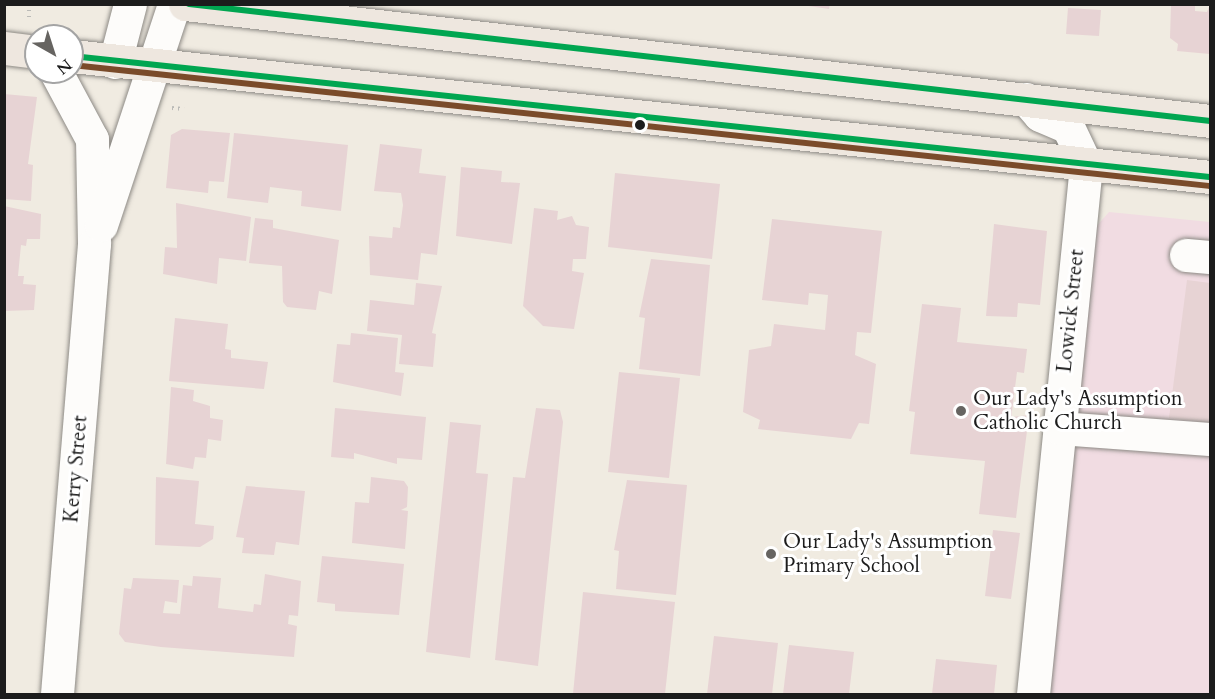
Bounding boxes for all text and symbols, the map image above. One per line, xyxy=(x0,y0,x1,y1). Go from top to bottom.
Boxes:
north arrow xyxy=(24,24,84,84)
text: N xyxy=(52,54,76,79)
unlabelled marker xyxy=(634,119,646,131)
street label: Lowick Street xyxy=(1052,248,1090,374)
place label: Our Lady's Assumption Catholic Church xyxy=(973,386,1183,436)
marker: Our Lady's Assumption Catholic Church xyxy=(954,404,968,418)
street label: Kerry Street xyxy=(59,414,93,524)
place label: Our Lady's Assumption Primary School xyxy=(783,529,993,579)
marker: Our Lady's Assumption Primary School xyxy=(764,547,778,561)

